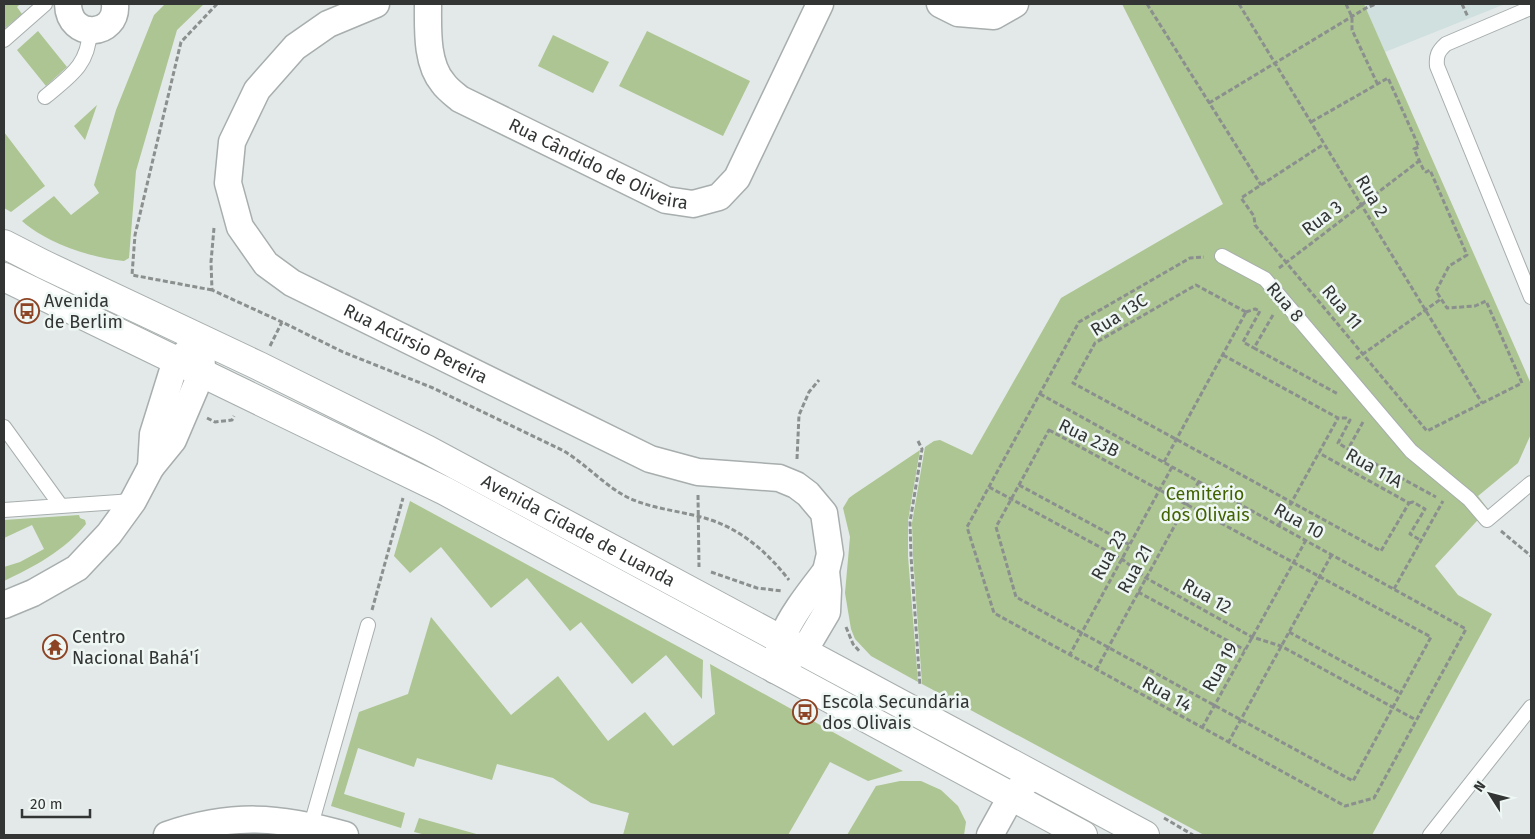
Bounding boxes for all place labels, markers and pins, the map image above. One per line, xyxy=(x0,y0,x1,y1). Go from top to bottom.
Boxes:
place label: Avenida de Berlim xyxy=(44,290,123,333)
bus stop icon: Avenida de Berlim xyxy=(14,298,40,324)
place label: Centro Nacional Bahá'í xyxy=(72,626,199,669)
temple icon: Centro Nacional Bahá'í xyxy=(42,634,68,660)
place label: Escola Secundária dos Olivais xyxy=(822,691,970,734)
bus stop icon: Escola Secundária dos Olivais xyxy=(792,699,818,725)

